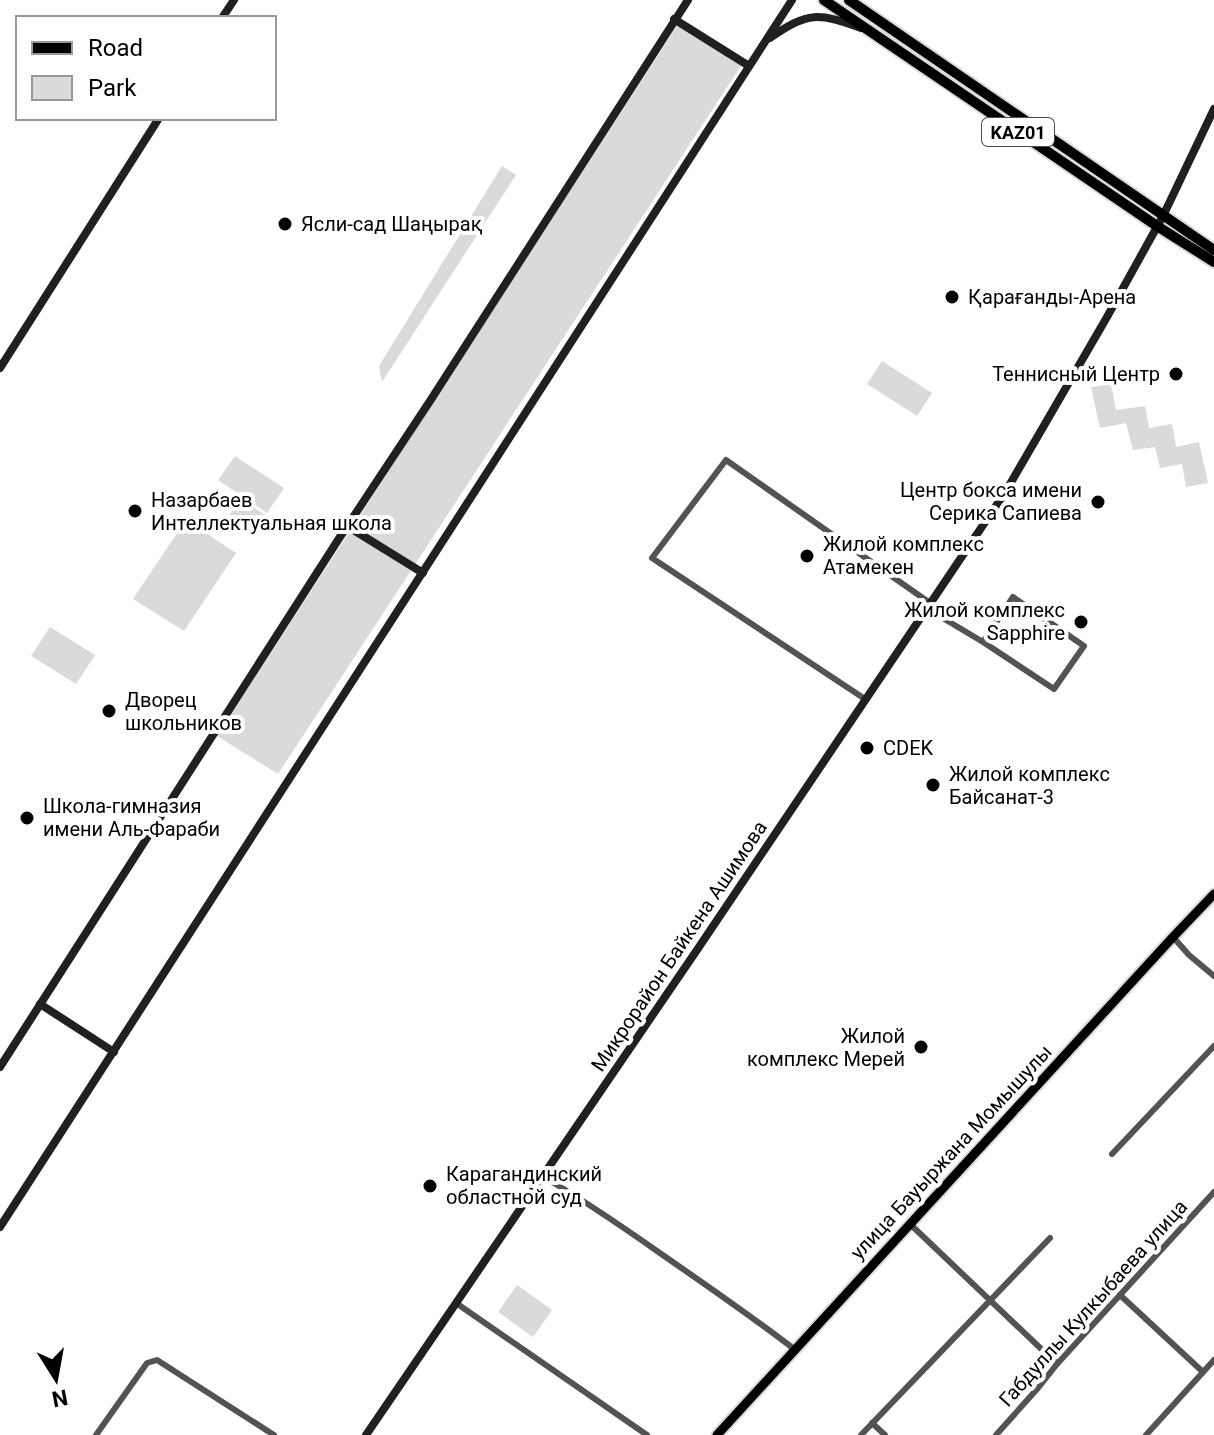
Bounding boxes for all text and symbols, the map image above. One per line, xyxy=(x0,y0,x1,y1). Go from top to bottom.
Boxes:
legend xyxy=(16,16,276,120)
text: Road xyxy=(88,34,143,62)
text: Park xyxy=(88,74,137,102)
road number: KАZ01 xyxy=(982,118,1054,146)
place label: Ясли-сад Шаңырақ xyxy=(301,212,483,236)
marker: Ясли-сад Шаңырақ xyxy=(276,215,294,233)
place label: Қарағанды-Арена xyxy=(968,285,1136,309)
marker: Қарағанды-Арена xyxy=(943,288,961,306)
place label: Теннисный Центр xyxy=(992,362,1160,386)
marker: Теннисный Центр xyxy=(1167,365,1185,383)
place label: Центр бокса имени Серика Сапиева xyxy=(900,478,1082,525)
place label: Назарбаев Интеллектуальная школа xyxy=(151,488,392,535)
marker: Центр бокса имени Серика Сапиева xyxy=(1089,493,1107,511)
marker: Назарбаев Интеллектуальная школа xyxy=(126,502,144,520)
place label: Жилой комплекс Атамекен xyxy=(823,532,984,579)
marker: Жилой комплекс Атамекен xyxy=(798,547,816,565)
place label: Жилой комплекс Sapphire xyxy=(904,598,1065,645)
marker: Жилой комплекс Sapphire xyxy=(1072,613,1090,631)
place label: Дворец школьников xyxy=(125,688,242,735)
marker: Дворец школьников xyxy=(100,702,118,720)
place label: CDEK xyxy=(883,736,934,760)
marker: CDEK xyxy=(858,739,876,757)
place label: Жилой комплекс Байсанат-3 xyxy=(949,762,1110,809)
marker: Жилой комплекс Байсанат-3 xyxy=(924,776,942,794)
place label: Школа-гимназия имени Аль-Фараби xyxy=(43,794,220,841)
marker: Школа-гимназия имени Аль-Фараби xyxy=(18,809,36,827)
street label: Микрорайон Байкена Ашимова xyxy=(586,816,772,1076)
place label: Жилой комплекс Мерей xyxy=(747,1024,905,1071)
marker: Жилой комплекс Мерей xyxy=(912,1038,930,1056)
street label: улица Бауыржана Момышулы xyxy=(845,1040,1057,1264)
place label: Карагандинский областной суд xyxy=(446,1162,602,1209)
marker: Карагандинский областной суд xyxy=(421,1177,439,1195)
street label: Габдуллы Кулкыбаева улица xyxy=(994,1195,1192,1411)
north arrow xyxy=(16,1339,96,1419)
text: N xyxy=(50,1384,70,1412)

